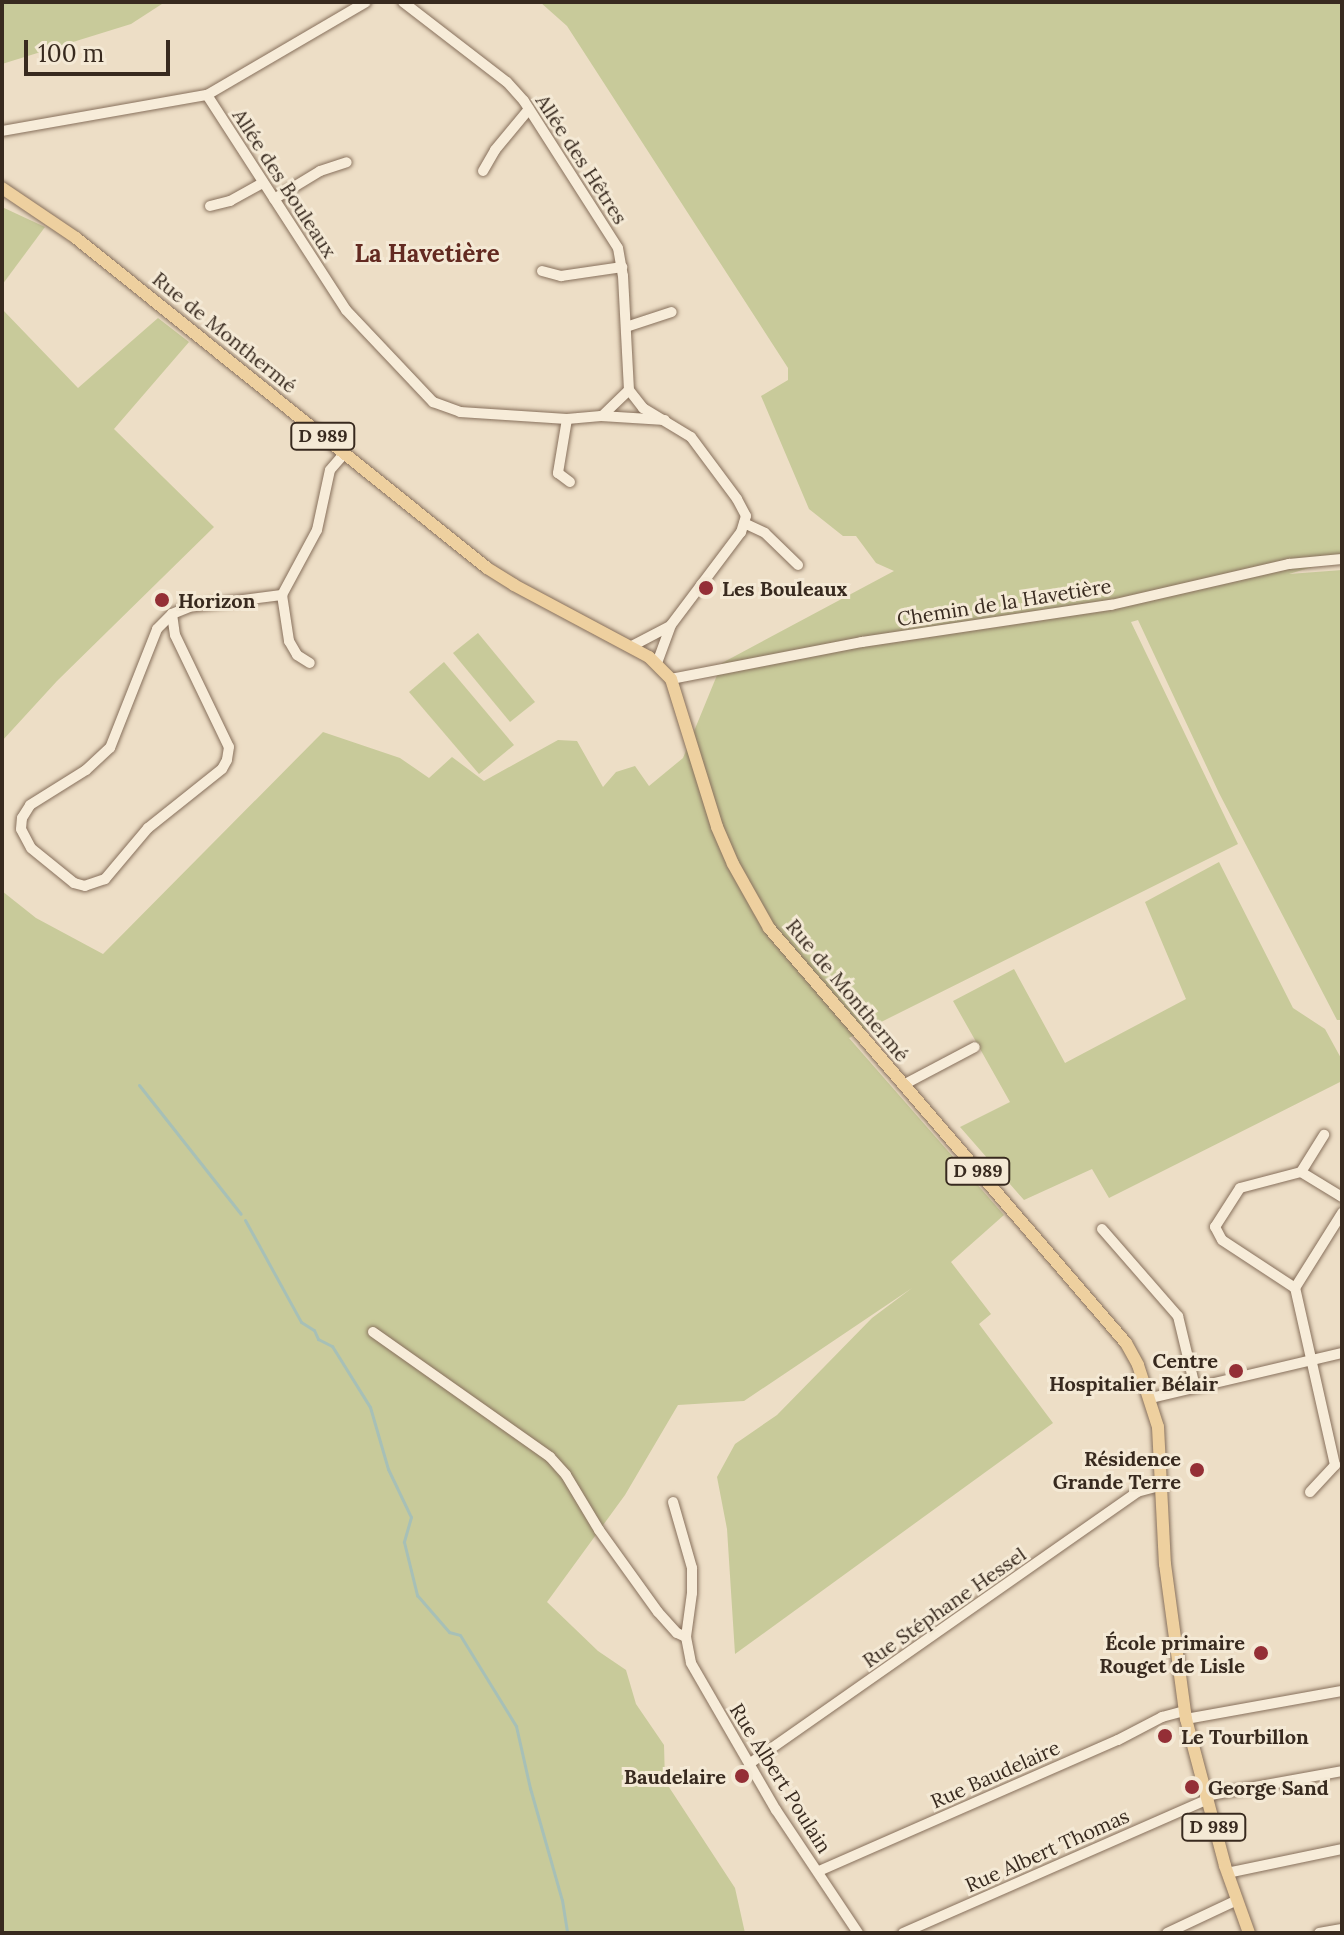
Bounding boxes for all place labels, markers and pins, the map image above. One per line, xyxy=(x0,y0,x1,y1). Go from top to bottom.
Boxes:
place label: Les Bouleaux xyxy=(722,576,847,600)
marker: Les Bouleaux xyxy=(697,579,715,597)
place label: Horizon xyxy=(178,588,255,612)
marker: Horizon xyxy=(153,591,171,609)
place label: Centre Hospitalier Bélair xyxy=(1049,1348,1218,1395)
marker: Centre Hospitalier Bélair xyxy=(1225,1360,1247,1382)
place label: Résidence Grande Terre xyxy=(1053,1446,1181,1493)
marker: Résidence Grande Terre xyxy=(1188,1461,1206,1479)
place label: École primaire Rouget de Lisle xyxy=(1099,1630,1245,1677)
marker: École primaire Rouget de Lisle xyxy=(1252,1644,1270,1662)
place label: Le Tourbillon xyxy=(1181,1724,1309,1748)
marker: Le Tourbillon xyxy=(1156,1727,1174,1745)
place label: Baudelaire xyxy=(624,1764,726,1788)
marker: Baudelaire xyxy=(733,1767,751,1785)
place label: George Sand xyxy=(1208,1775,1329,1799)
marker: George Sand xyxy=(1183,1778,1201,1796)

